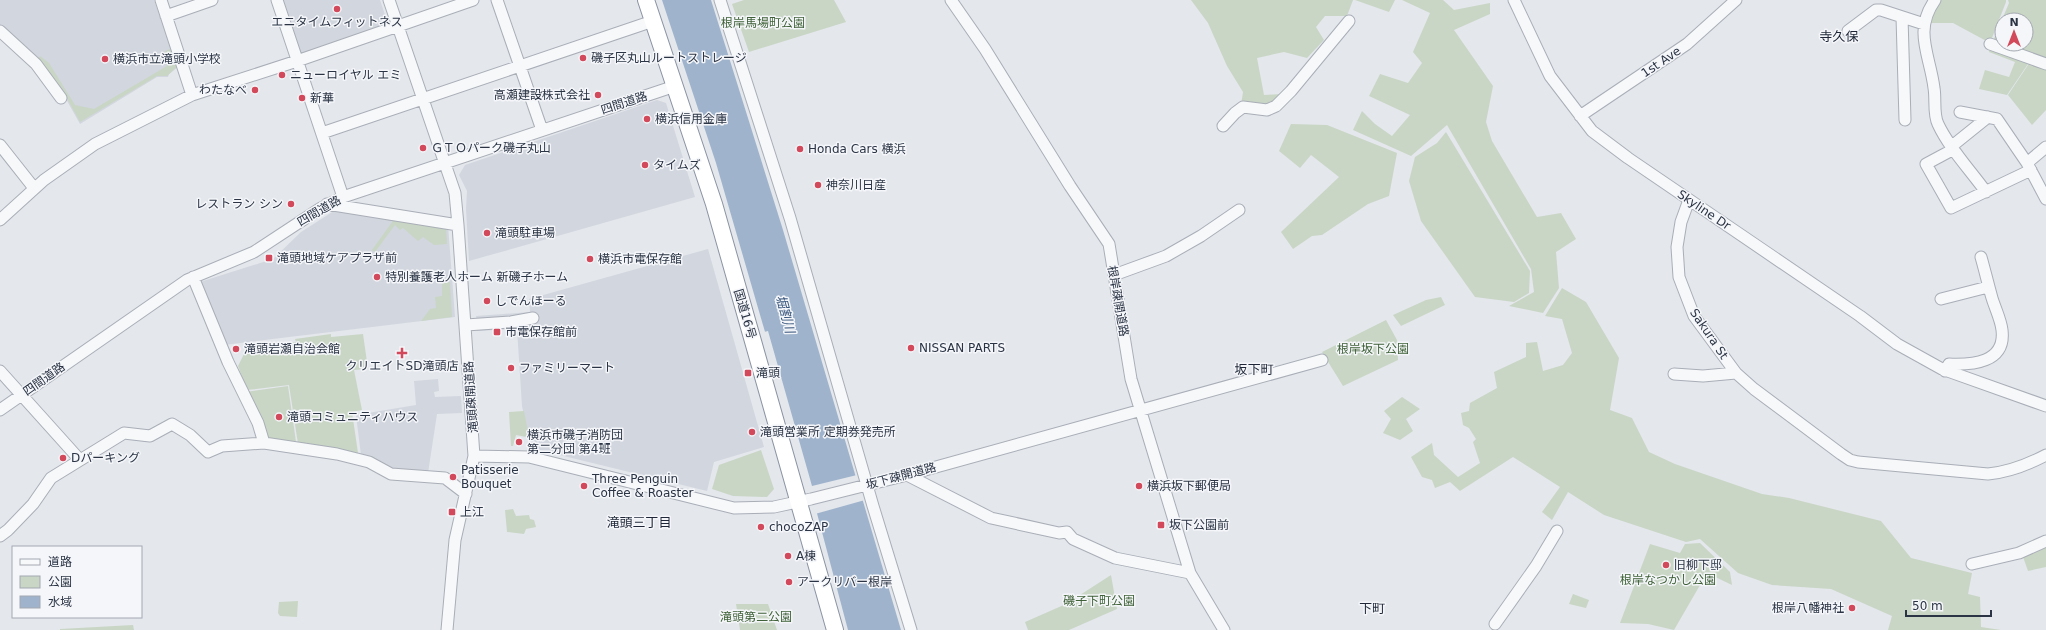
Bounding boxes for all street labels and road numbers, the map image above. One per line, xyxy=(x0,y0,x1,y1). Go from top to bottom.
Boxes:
street label: 1st Ave xyxy=(1639,44,1683,80)
street label: 四間道路 xyxy=(599,89,649,117)
street label: Skyline Dr xyxy=(1675,187,1733,233)
street label: 四間道路 xyxy=(295,193,343,229)
street label: 根岸疎開道路 xyxy=(1105,264,1131,338)
street label: 国道16号 xyxy=(731,287,759,341)
street label: Sakura St xyxy=(1687,306,1731,362)
street label: 四間道路 xyxy=(20,359,68,399)
street label: 滝頭疎開道路 xyxy=(462,361,480,433)
street label: 坂下疎開道路 xyxy=(864,460,938,492)

